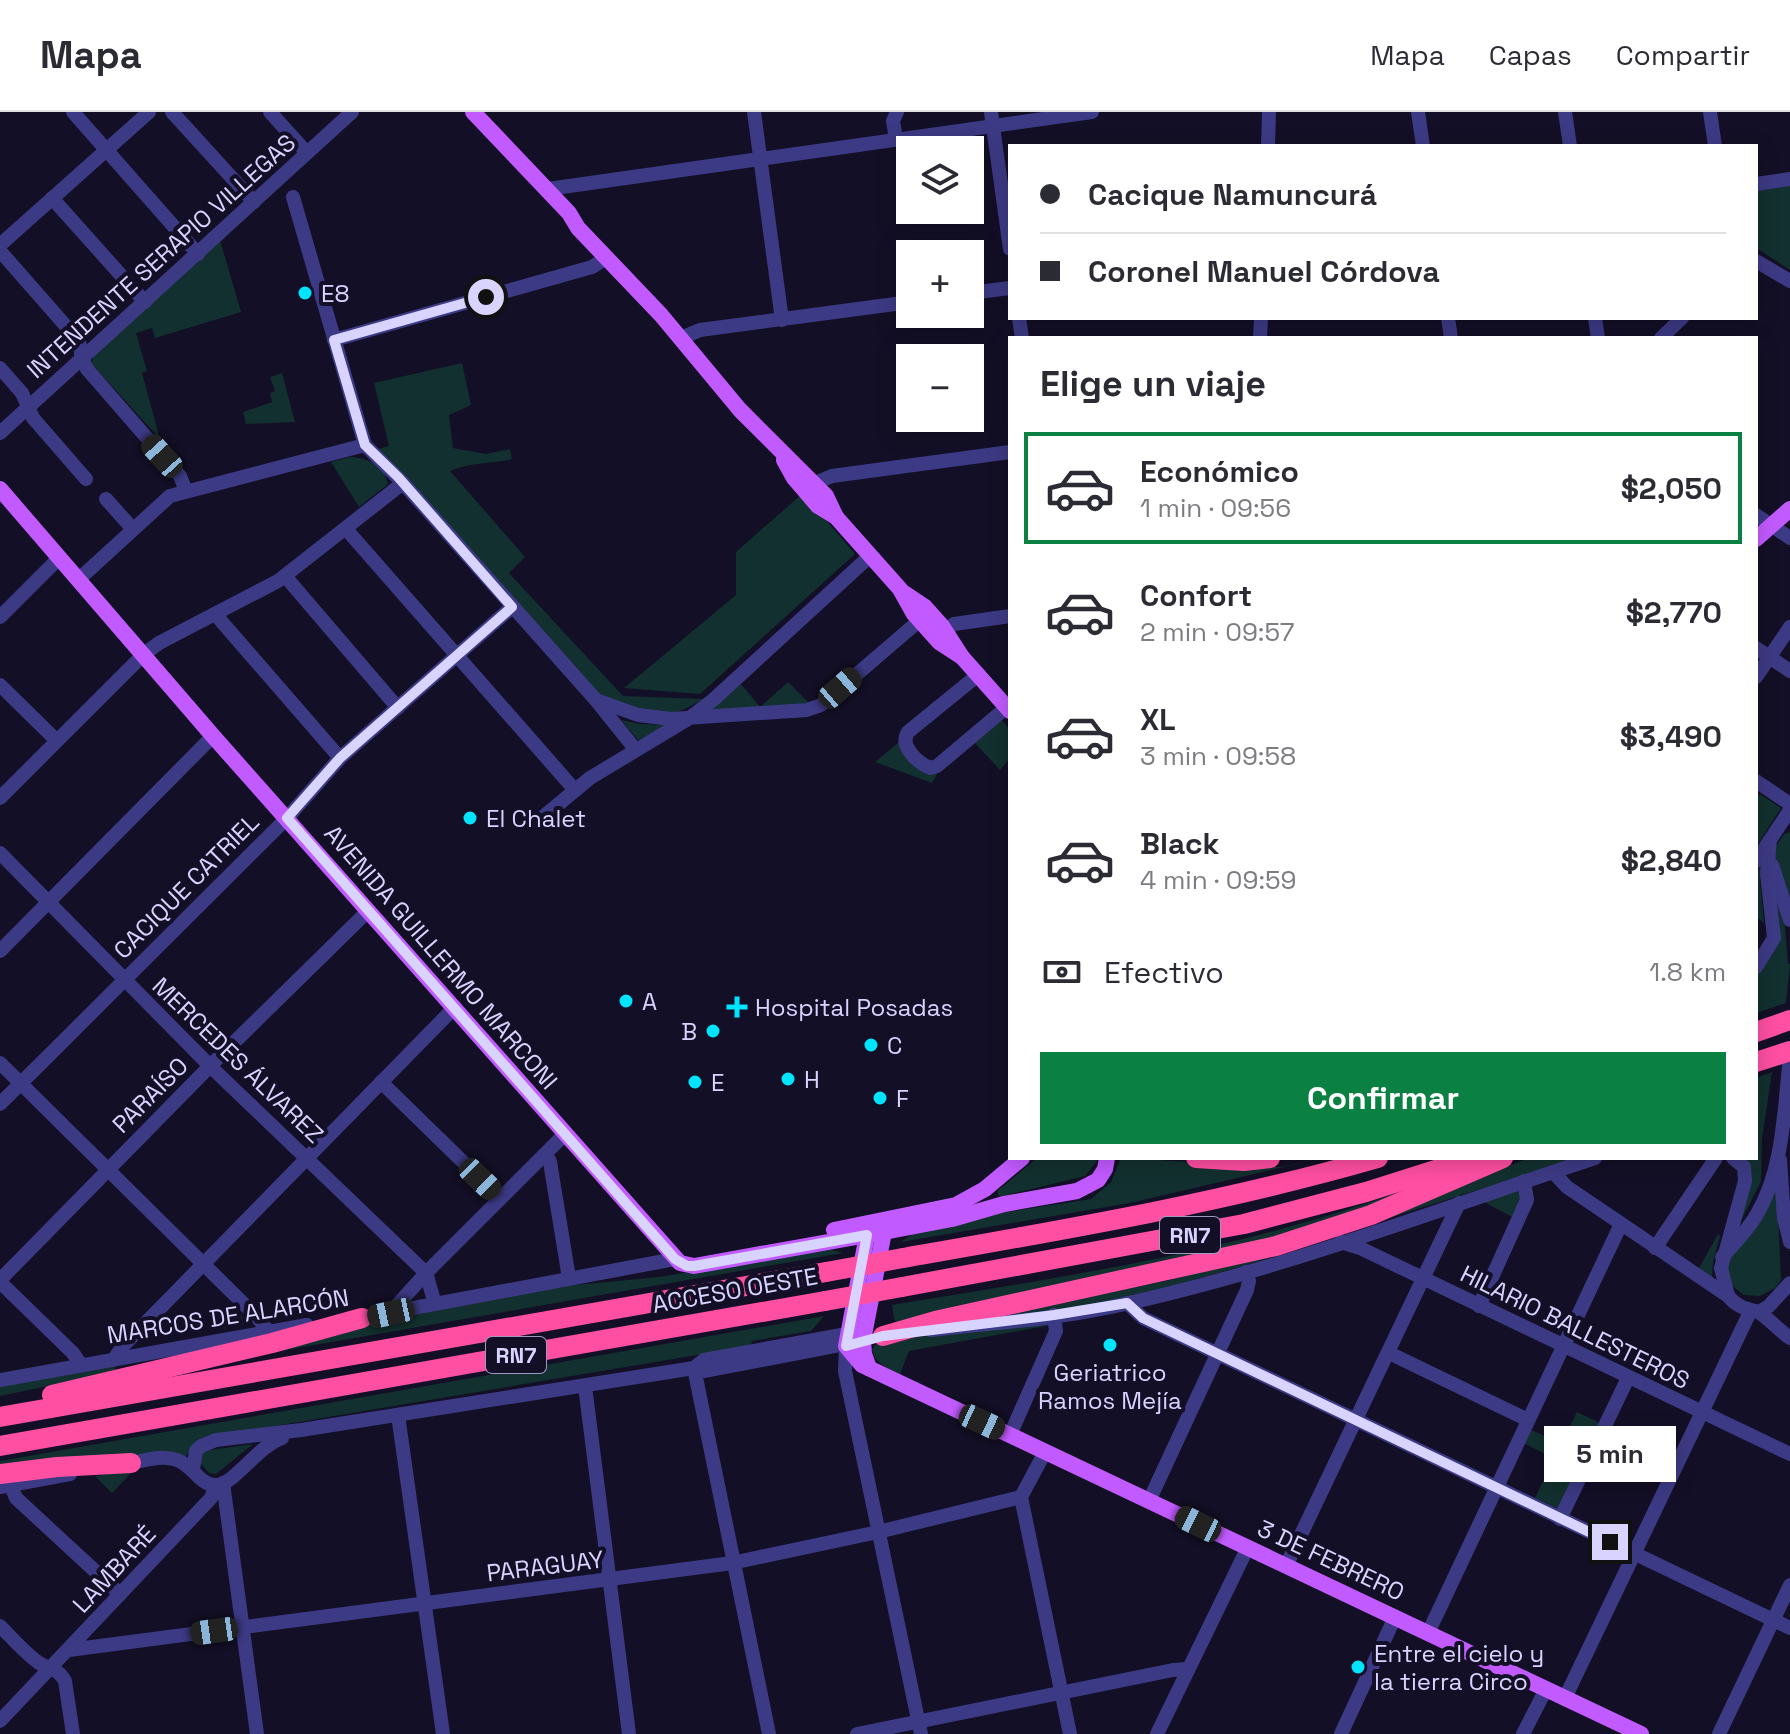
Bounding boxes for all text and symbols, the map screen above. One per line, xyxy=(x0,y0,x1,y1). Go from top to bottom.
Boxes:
text: Mapa xyxy=(40,31,142,79)
text: Mapa xyxy=(1370,37,1445,73)
text: Capas xyxy=(1489,37,1572,73)
text: Compartir xyxy=(1616,37,1750,73)
street label: INTENDENTE SERAPIO VILLEGAS xyxy=(20,127,302,385)
map controls xyxy=(896,136,984,432)
button: layers xyxy=(896,136,984,224)
text: Cacique Namuncurá xyxy=(1088,175,1377,214)
button: + xyxy=(896,240,984,328)
text: Coronel Manuel Córdova xyxy=(1088,252,1440,291)
place label: E8 xyxy=(321,278,349,309)
route start xyxy=(468,279,504,315)
marker: E8 xyxy=(296,284,314,302)
button: − xyxy=(896,344,984,432)
text: Elige un viaje xyxy=(1040,361,1266,407)
car xyxy=(137,430,187,482)
icon: car xyxy=(1044,452,1116,524)
text: Económico xyxy=(1140,452,1299,491)
text: $2,050 xyxy=(1621,469,1722,508)
text: 1 min · 09:56 xyxy=(1140,491,1291,525)
icon: car xyxy=(1044,576,1116,648)
text: Confort xyxy=(1140,576,1252,615)
text: $2,770 xyxy=(1626,593,1722,632)
text: 2 min · 09:57 xyxy=(1140,615,1294,649)
car xyxy=(814,663,866,713)
icon: car xyxy=(1044,700,1116,772)
text: XL xyxy=(1140,700,1176,739)
text: $3,490 xyxy=(1620,717,1722,756)
text: 3 min · 09:58 xyxy=(1140,739,1296,773)
place label: El Chalet xyxy=(486,803,586,834)
street label: CACIQUE CATRIEL xyxy=(107,807,265,965)
marker: El Chalet xyxy=(461,809,479,827)
street label: AVENIDA GUILLERMO MARCONI xyxy=(318,818,564,1096)
icon: car xyxy=(1044,824,1116,896)
text: Black xyxy=(1140,824,1219,863)
text: $2,840 xyxy=(1621,841,1722,880)
text: 4 min · 09:59 xyxy=(1140,863,1296,897)
icon: cash xyxy=(1040,950,1084,994)
text: Efectivo xyxy=(1104,953,1224,992)
text: 1.8 km xyxy=(1649,955,1726,989)
street label: MERCEDES ÁLVAREZ xyxy=(146,970,330,1150)
place label: A xyxy=(642,986,657,1017)
marker: A xyxy=(617,992,635,1010)
place label: Hospital Posadas xyxy=(755,992,953,1023)
marker: Hospital Posadas xyxy=(726,996,748,1018)
place label: B xyxy=(681,1016,697,1047)
marker: B xyxy=(704,1022,722,1040)
place label: C xyxy=(887,1030,902,1061)
marker: C xyxy=(862,1036,880,1054)
street label: PARAÍSO xyxy=(105,1050,195,1140)
button: Confirmar xyxy=(1040,1052,1726,1144)
place label: H xyxy=(804,1064,820,1095)
place label: E xyxy=(711,1067,725,1098)
marker: H xyxy=(779,1070,797,1088)
marker: E xyxy=(686,1073,704,1091)
place label: F xyxy=(896,1083,909,1114)
marker: F xyxy=(871,1089,889,1107)
car xyxy=(454,1154,506,1204)
road number: RN7 xyxy=(1160,1217,1220,1253)
street label: HILARIO BALLESTEROS xyxy=(1455,1258,1695,1396)
street label: ACCESO OESTE xyxy=(650,1260,820,1320)
street label: MARCOS DE ALARCÓN xyxy=(105,1282,351,1350)
car xyxy=(365,1296,417,1330)
marker: Geriatrico Ramos Mejía xyxy=(1101,1336,1119,1354)
road number: RN7 xyxy=(486,1337,546,1373)
place label: Geriatrico Ramos Mejía xyxy=(1038,1357,1182,1416)
car xyxy=(955,1401,1009,1443)
callout: 5 min xyxy=(1544,1426,1676,1482)
text: 5 min xyxy=(1576,1437,1644,1471)
car xyxy=(1171,1503,1225,1545)
street label: 3 DE FEBRERO xyxy=(1253,1512,1409,1608)
street label: LAMBARÉ xyxy=(66,1519,162,1619)
route end xyxy=(1592,1524,1628,1560)
street label: PARAGUAY xyxy=(485,1543,606,1589)
car xyxy=(189,1616,239,1646)
place label: Entre el cielo y la tierra Circo xyxy=(1374,1638,1544,1697)
marker: Entre el cielo y la tierra Circo xyxy=(1349,1658,1367,1676)

